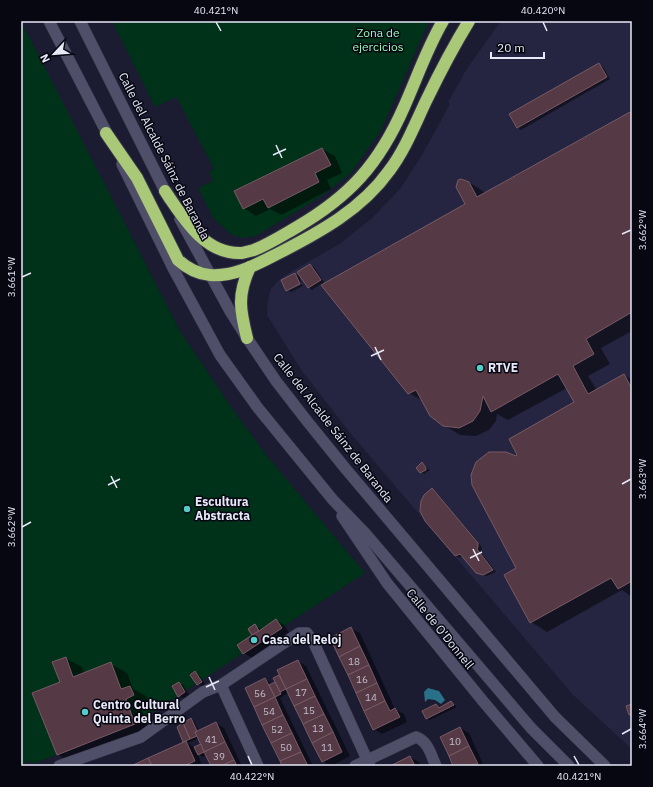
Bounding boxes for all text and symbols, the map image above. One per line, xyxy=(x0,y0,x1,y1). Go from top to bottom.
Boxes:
text: 40.421°N xyxy=(194,4,238,17)
text: 40.420°N xyxy=(521,4,565,17)
park label: Zona de ejercicios xyxy=(352,25,404,54)
north arrow xyxy=(34,34,74,74)
scale bar xyxy=(491,34,544,60)
text: 20 m xyxy=(497,40,525,55)
text: N xyxy=(37,52,53,65)
street label: Calle del Alcalde Sáinz de Baranda xyxy=(116,70,214,242)
text: 3.662°W xyxy=(636,210,649,250)
text: 3.661°W xyxy=(5,257,18,297)
street label: Calle del Alcalde Sáinz de Baranda xyxy=(270,350,397,506)
place label: RTVE xyxy=(488,360,518,375)
marker: RTVE xyxy=(475,363,485,373)
text: 3.663°W xyxy=(636,459,649,499)
place label: Escultura Abstracta xyxy=(195,494,250,523)
marker: Escultura Abstracta xyxy=(182,504,192,514)
text: 3.662°W xyxy=(5,507,18,547)
street label: Calle de O'Donnell xyxy=(403,586,477,672)
place label: Casa del Reloj xyxy=(262,632,341,647)
marker: Casa del Reloj xyxy=(249,635,259,645)
house number: 18 xyxy=(348,655,360,668)
house number: 16 xyxy=(356,673,368,686)
house number: 17 xyxy=(295,686,307,699)
house number: 56 xyxy=(254,687,266,700)
house number: 14 xyxy=(365,691,377,704)
place label: Centro Cultural Quinta del Berro xyxy=(93,697,185,726)
house number: 15 xyxy=(303,704,315,717)
house number: 54 xyxy=(263,705,275,718)
marker: Centro Cultural Quinta del Berro xyxy=(80,707,90,717)
text: 3.664°W xyxy=(636,709,649,749)
house number: 13 xyxy=(312,722,324,735)
house number: 52 xyxy=(271,723,283,736)
house number: 41 xyxy=(205,733,217,746)
house number: 10 xyxy=(449,735,461,748)
house number: 50 xyxy=(280,741,292,754)
house number: 11 xyxy=(321,741,333,754)
house number: 39 xyxy=(213,750,225,763)
text: 40.422°N xyxy=(230,770,274,783)
text: 40.421°N xyxy=(557,770,601,783)

